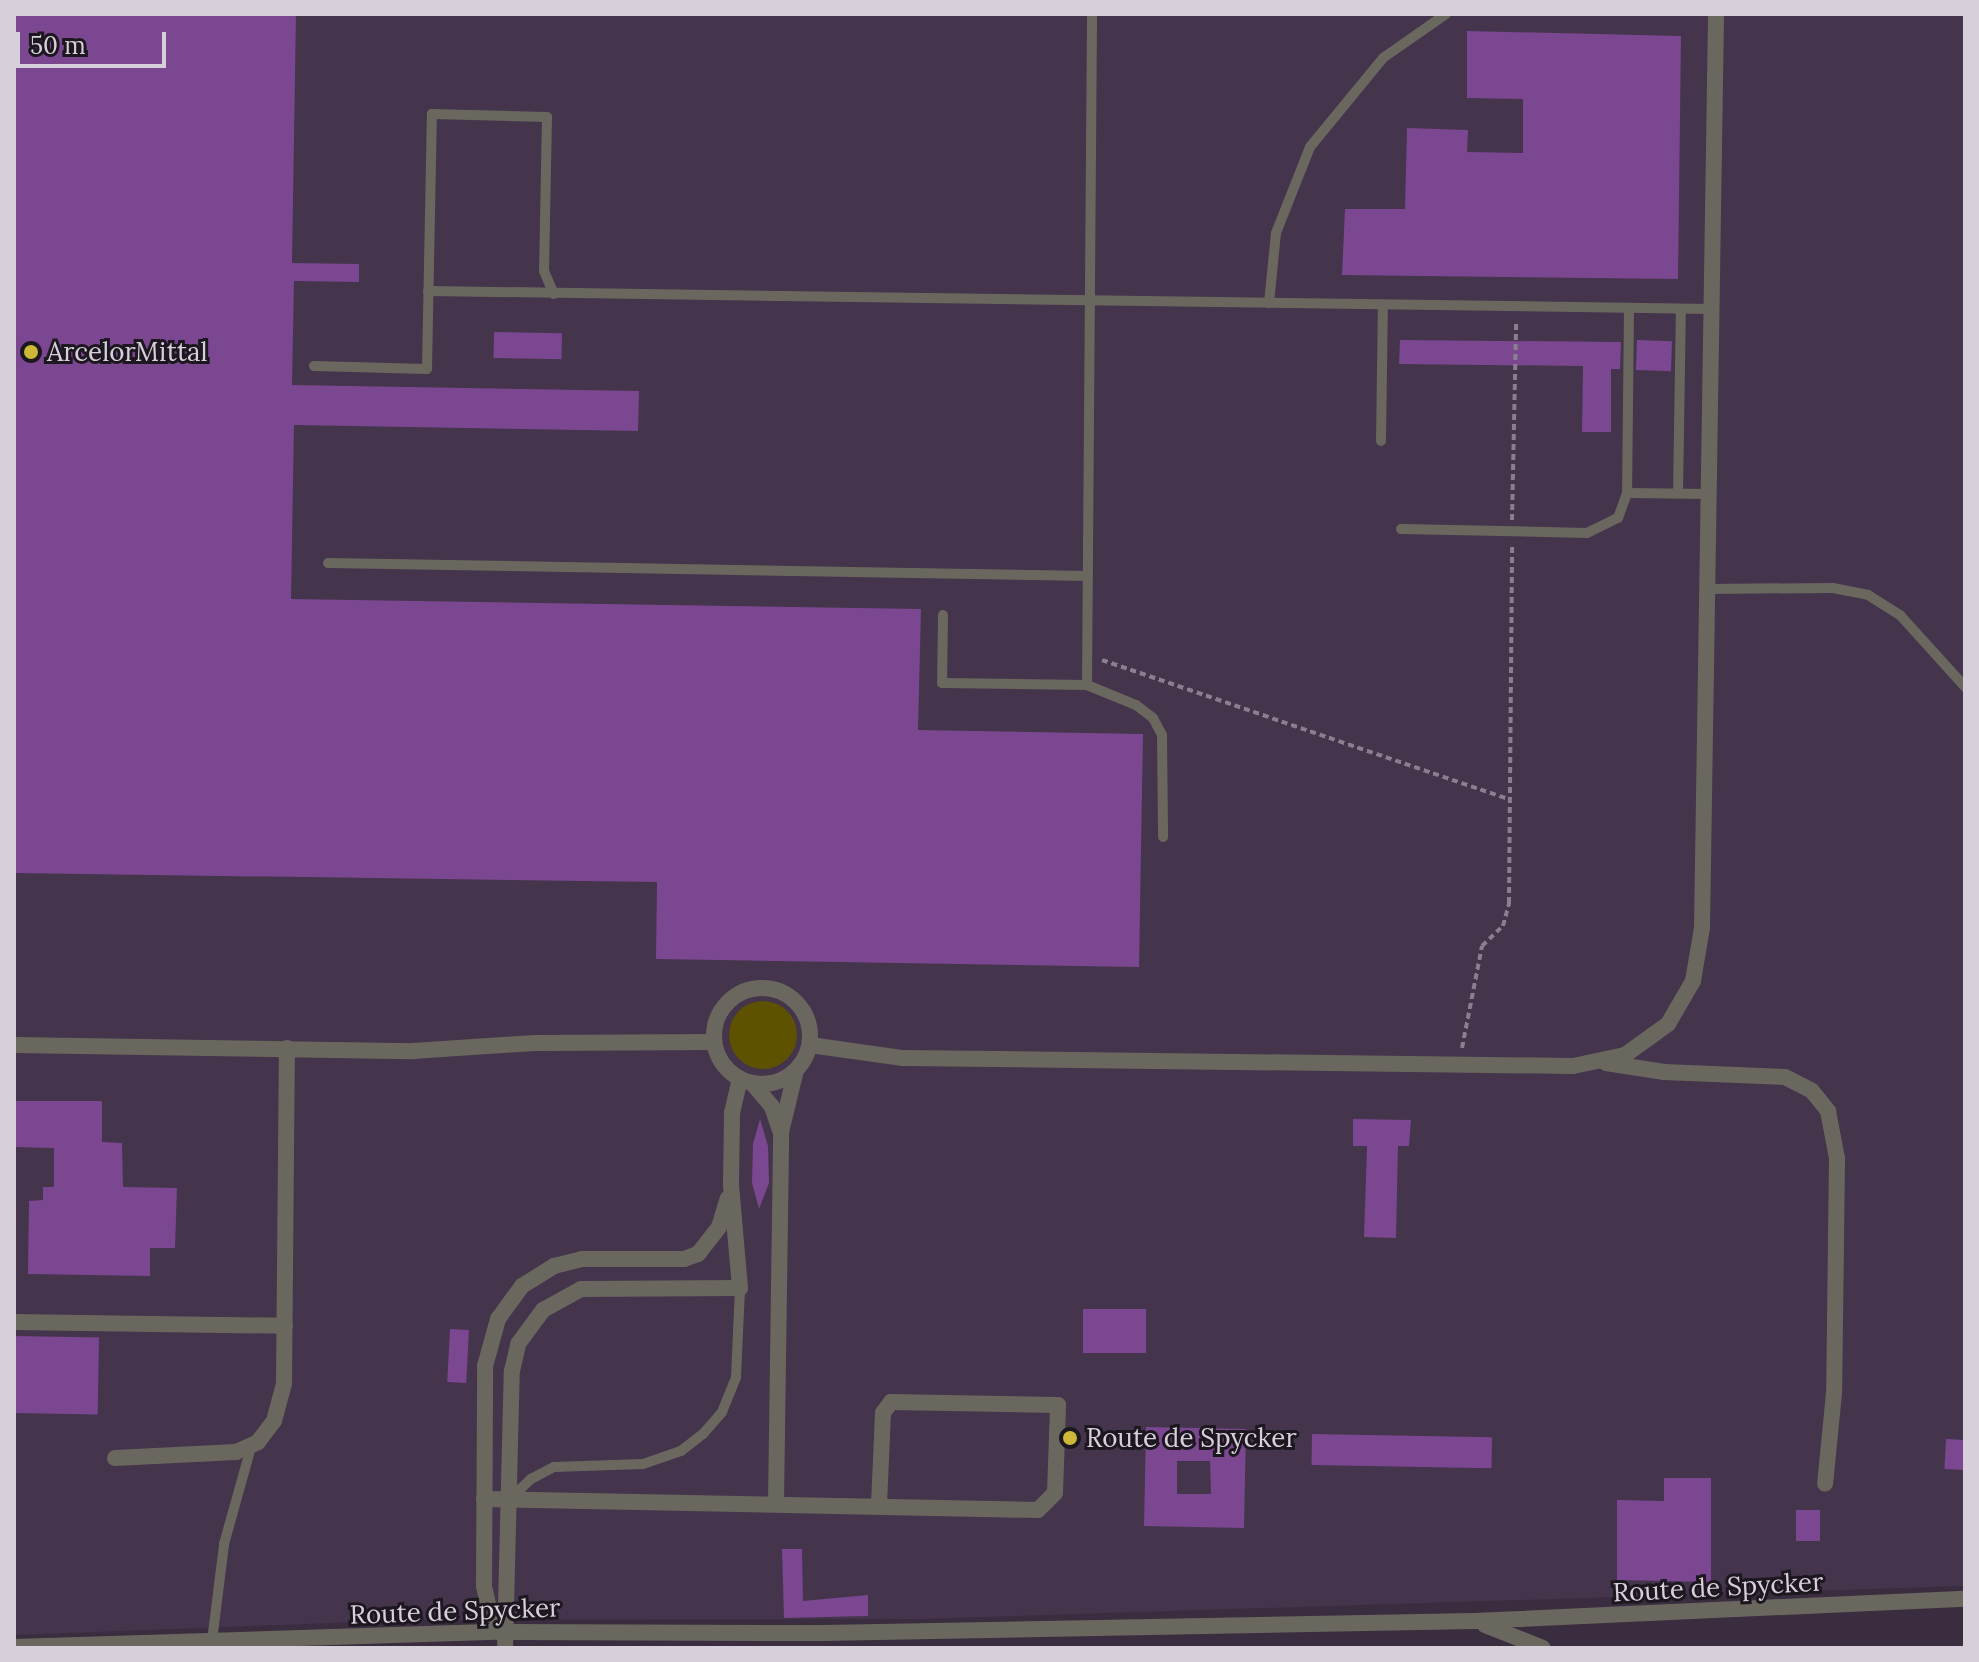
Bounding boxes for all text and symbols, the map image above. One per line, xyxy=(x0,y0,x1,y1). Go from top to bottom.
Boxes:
scale bar xyxy=(20,16,170,66)
text: 50 m xyxy=(30,30,86,61)
place label: ArcelorMittal xyxy=(47,336,208,368)
marker: ArcelorMittal xyxy=(22,343,40,361)
place label: Route de Spycker xyxy=(1086,1422,1297,1454)
marker: Route de Spycker xyxy=(1061,1429,1079,1447)
street label: Route de Spycker xyxy=(1612,1566,1824,1608)
street label: Route de Spycker xyxy=(349,1592,561,1630)

